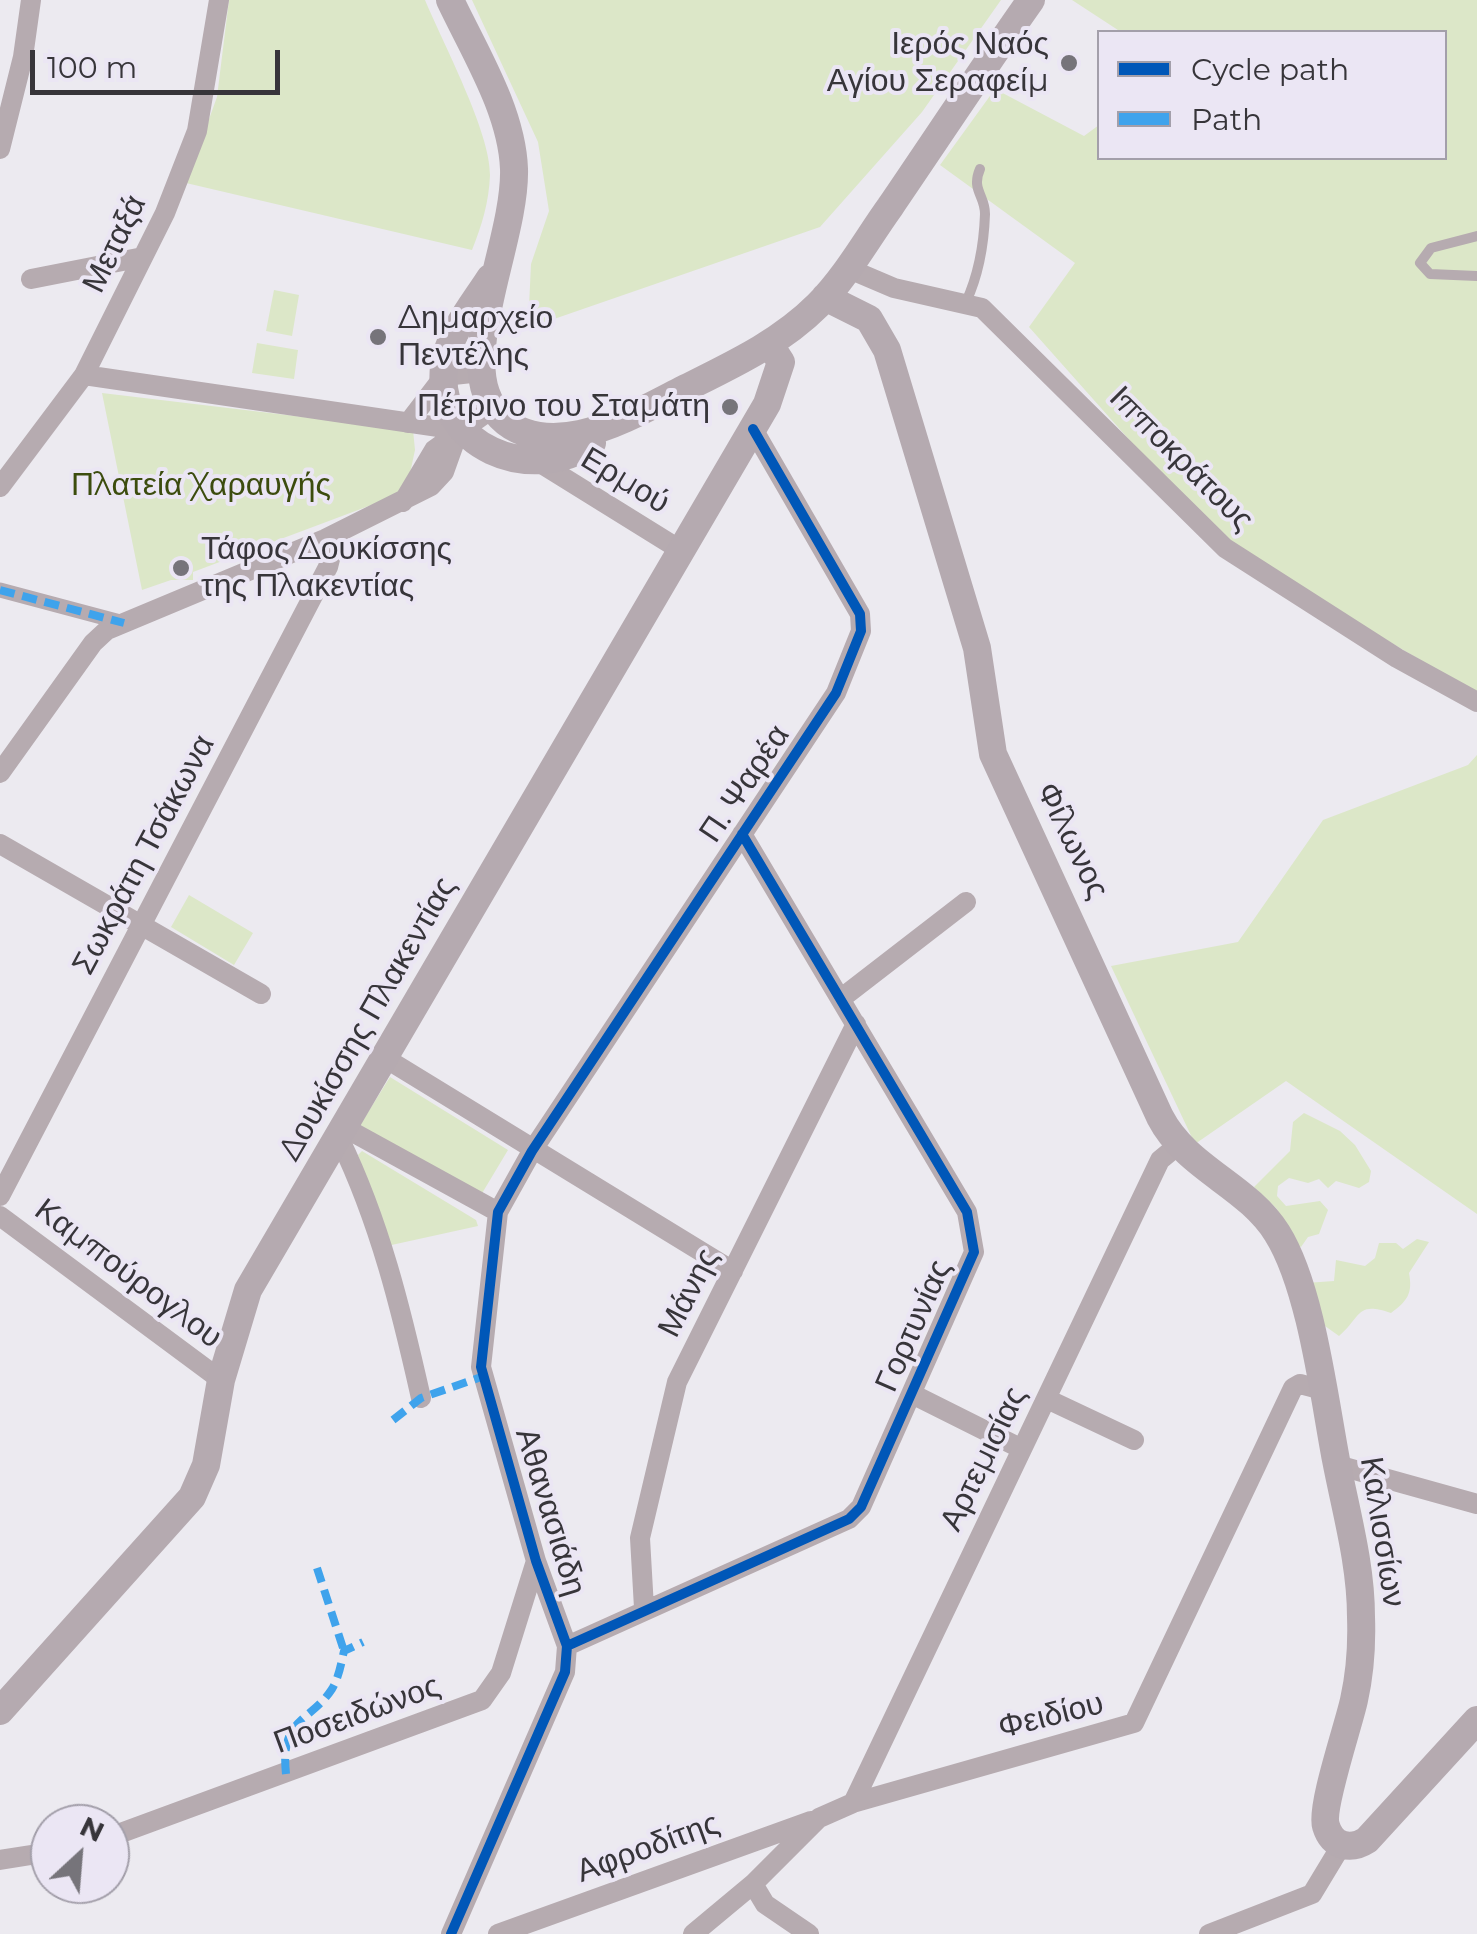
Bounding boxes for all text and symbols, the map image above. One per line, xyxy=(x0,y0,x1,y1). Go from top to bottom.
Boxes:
place label: Ιερός Ναός Αγίου Σεραφείμ xyxy=(827,26,1049,101)
scale bar xyxy=(35,30,285,92)
legend xyxy=(1097,30,1447,160)
text: 100 m xyxy=(47,49,137,86)
text: Cycle path xyxy=(1191,51,1349,88)
marker: Ιερός Ναός Αγίου Σεραφείμ xyxy=(1058,52,1080,74)
text: Path xyxy=(1191,101,1262,138)
street label: Μεταξά xyxy=(75,189,155,299)
place label: Δημαρχείο Πεντέλης xyxy=(398,300,553,375)
marker: Δημαρχείο Πεντέλης xyxy=(367,326,389,348)
street label: Ιπποκράτους xyxy=(1101,379,1261,539)
place label: Πέτρινο του Σταμάτη xyxy=(417,388,710,426)
marker: Πέτρινο του Σταμάτη xyxy=(719,396,741,418)
street label: Ερμού xyxy=(574,440,676,522)
park label: Πλατεία Χαραυγής xyxy=(71,467,331,505)
place label: Τάφος Δουκίσσης της Πλακεντίας xyxy=(201,531,452,606)
marker: Τάφος Δουκίσσης της Πλακεντίας xyxy=(170,557,192,579)
street label: Π. Ψαρέα xyxy=(692,718,798,850)
street label: Σωκράτη Τσάκωνα xyxy=(65,729,223,981)
street label: Φίλωνος xyxy=(1028,777,1116,905)
street label: Δουκίσσης Πλακεντίας xyxy=(271,870,465,1168)
street label: Καμπούρογλου xyxy=(27,1191,229,1357)
street label: Μάνης xyxy=(650,1242,728,1344)
street label: Γορτυνίας xyxy=(868,1254,960,1398)
street label: Αρτεμισίας xyxy=(933,1381,1035,1537)
street label: Αθανασιάδη xyxy=(506,1424,594,1600)
street label: Καλισσίων xyxy=(1351,1454,1413,1610)
street label: Ποσειδώνος xyxy=(269,1667,445,1763)
street label: Φειδίου xyxy=(994,1684,1108,1748)
north arrow xyxy=(30,1804,130,1904)
street label: Αφροδίτης xyxy=(571,1804,725,1892)
text: N xyxy=(75,1809,110,1849)

